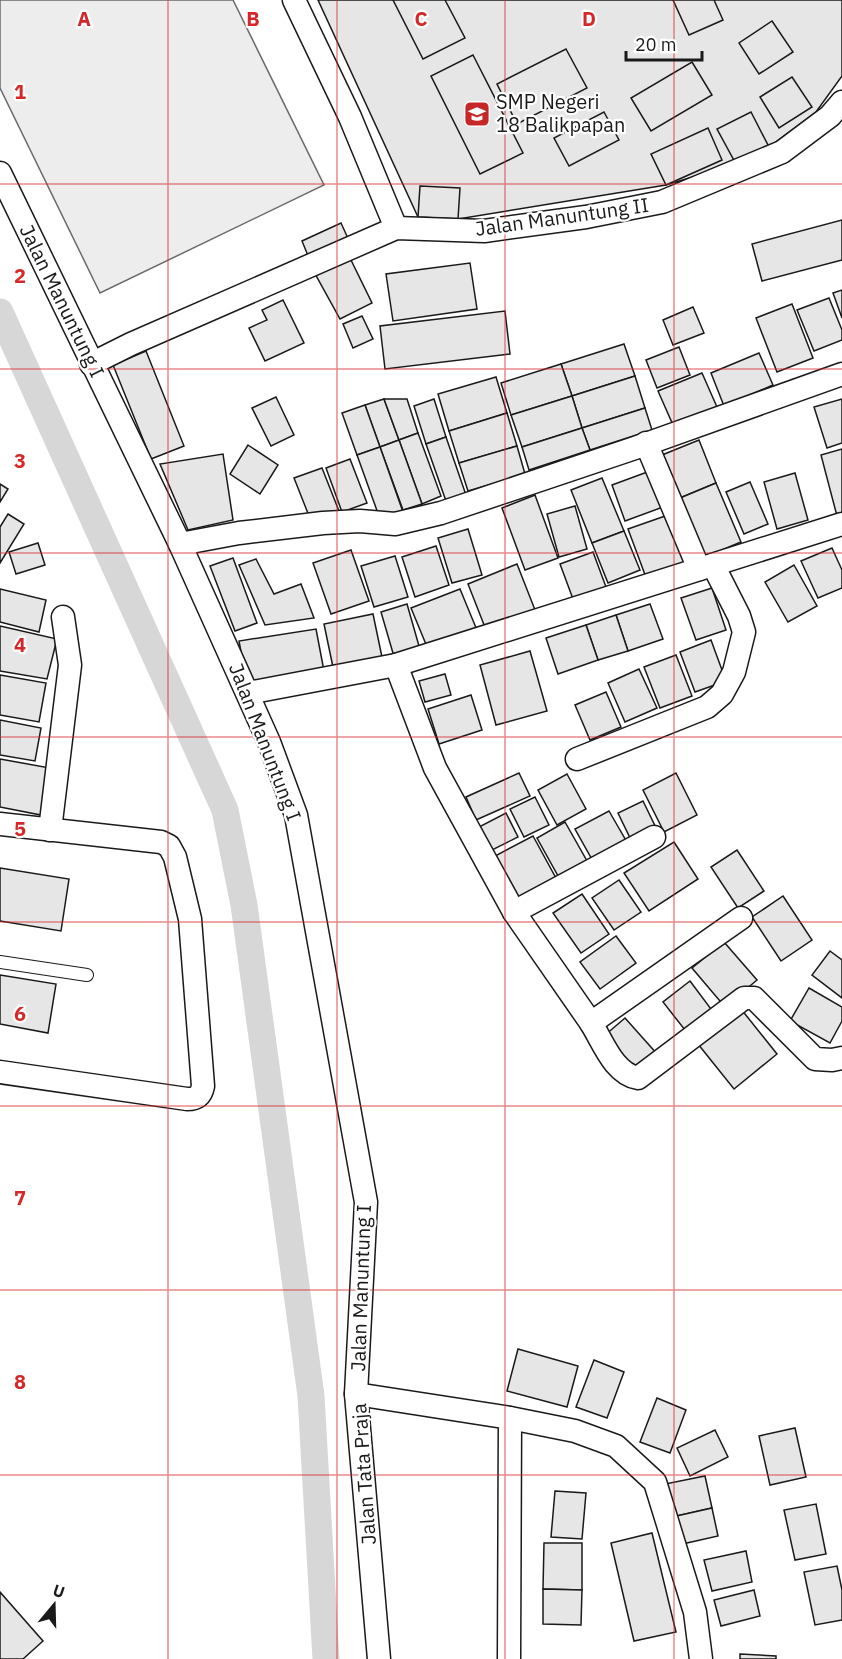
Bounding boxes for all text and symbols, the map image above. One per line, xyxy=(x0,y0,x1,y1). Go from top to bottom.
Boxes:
text: A xyxy=(77,5,91,32)
text: B xyxy=(246,5,260,32)
text: C xyxy=(414,5,428,32)
text: D xyxy=(582,5,596,32)
scale bar xyxy=(626,24,702,62)
text: 20 m xyxy=(635,33,677,56)
text: 1 xyxy=(14,78,26,105)
place label: SMP Negeri 18 Balikpapan xyxy=(496,88,625,138)
school or university icon: SMP Negeri 18 Balikpapan xyxy=(462,99,492,129)
street label: Jalan Manuntung II xyxy=(473,191,651,242)
street label: Jalan Manuntung I xyxy=(14,220,111,382)
text: 2 xyxy=(14,262,26,289)
text: 3 xyxy=(14,447,26,474)
text: 4 xyxy=(14,631,26,658)
street label: Jalan Manuntung I xyxy=(223,659,308,825)
text: 5 xyxy=(14,815,26,842)
text: 6 xyxy=(14,1000,26,1027)
text: 7 xyxy=(14,1184,26,1211)
street label: Jalan Manuntung I xyxy=(344,1204,377,1372)
text: 8 xyxy=(14,1368,26,1395)
street label: Jalan Tata Praja xyxy=(345,1402,382,1546)
north arrow xyxy=(24,1575,84,1635)
text: U xyxy=(50,1580,67,1602)

